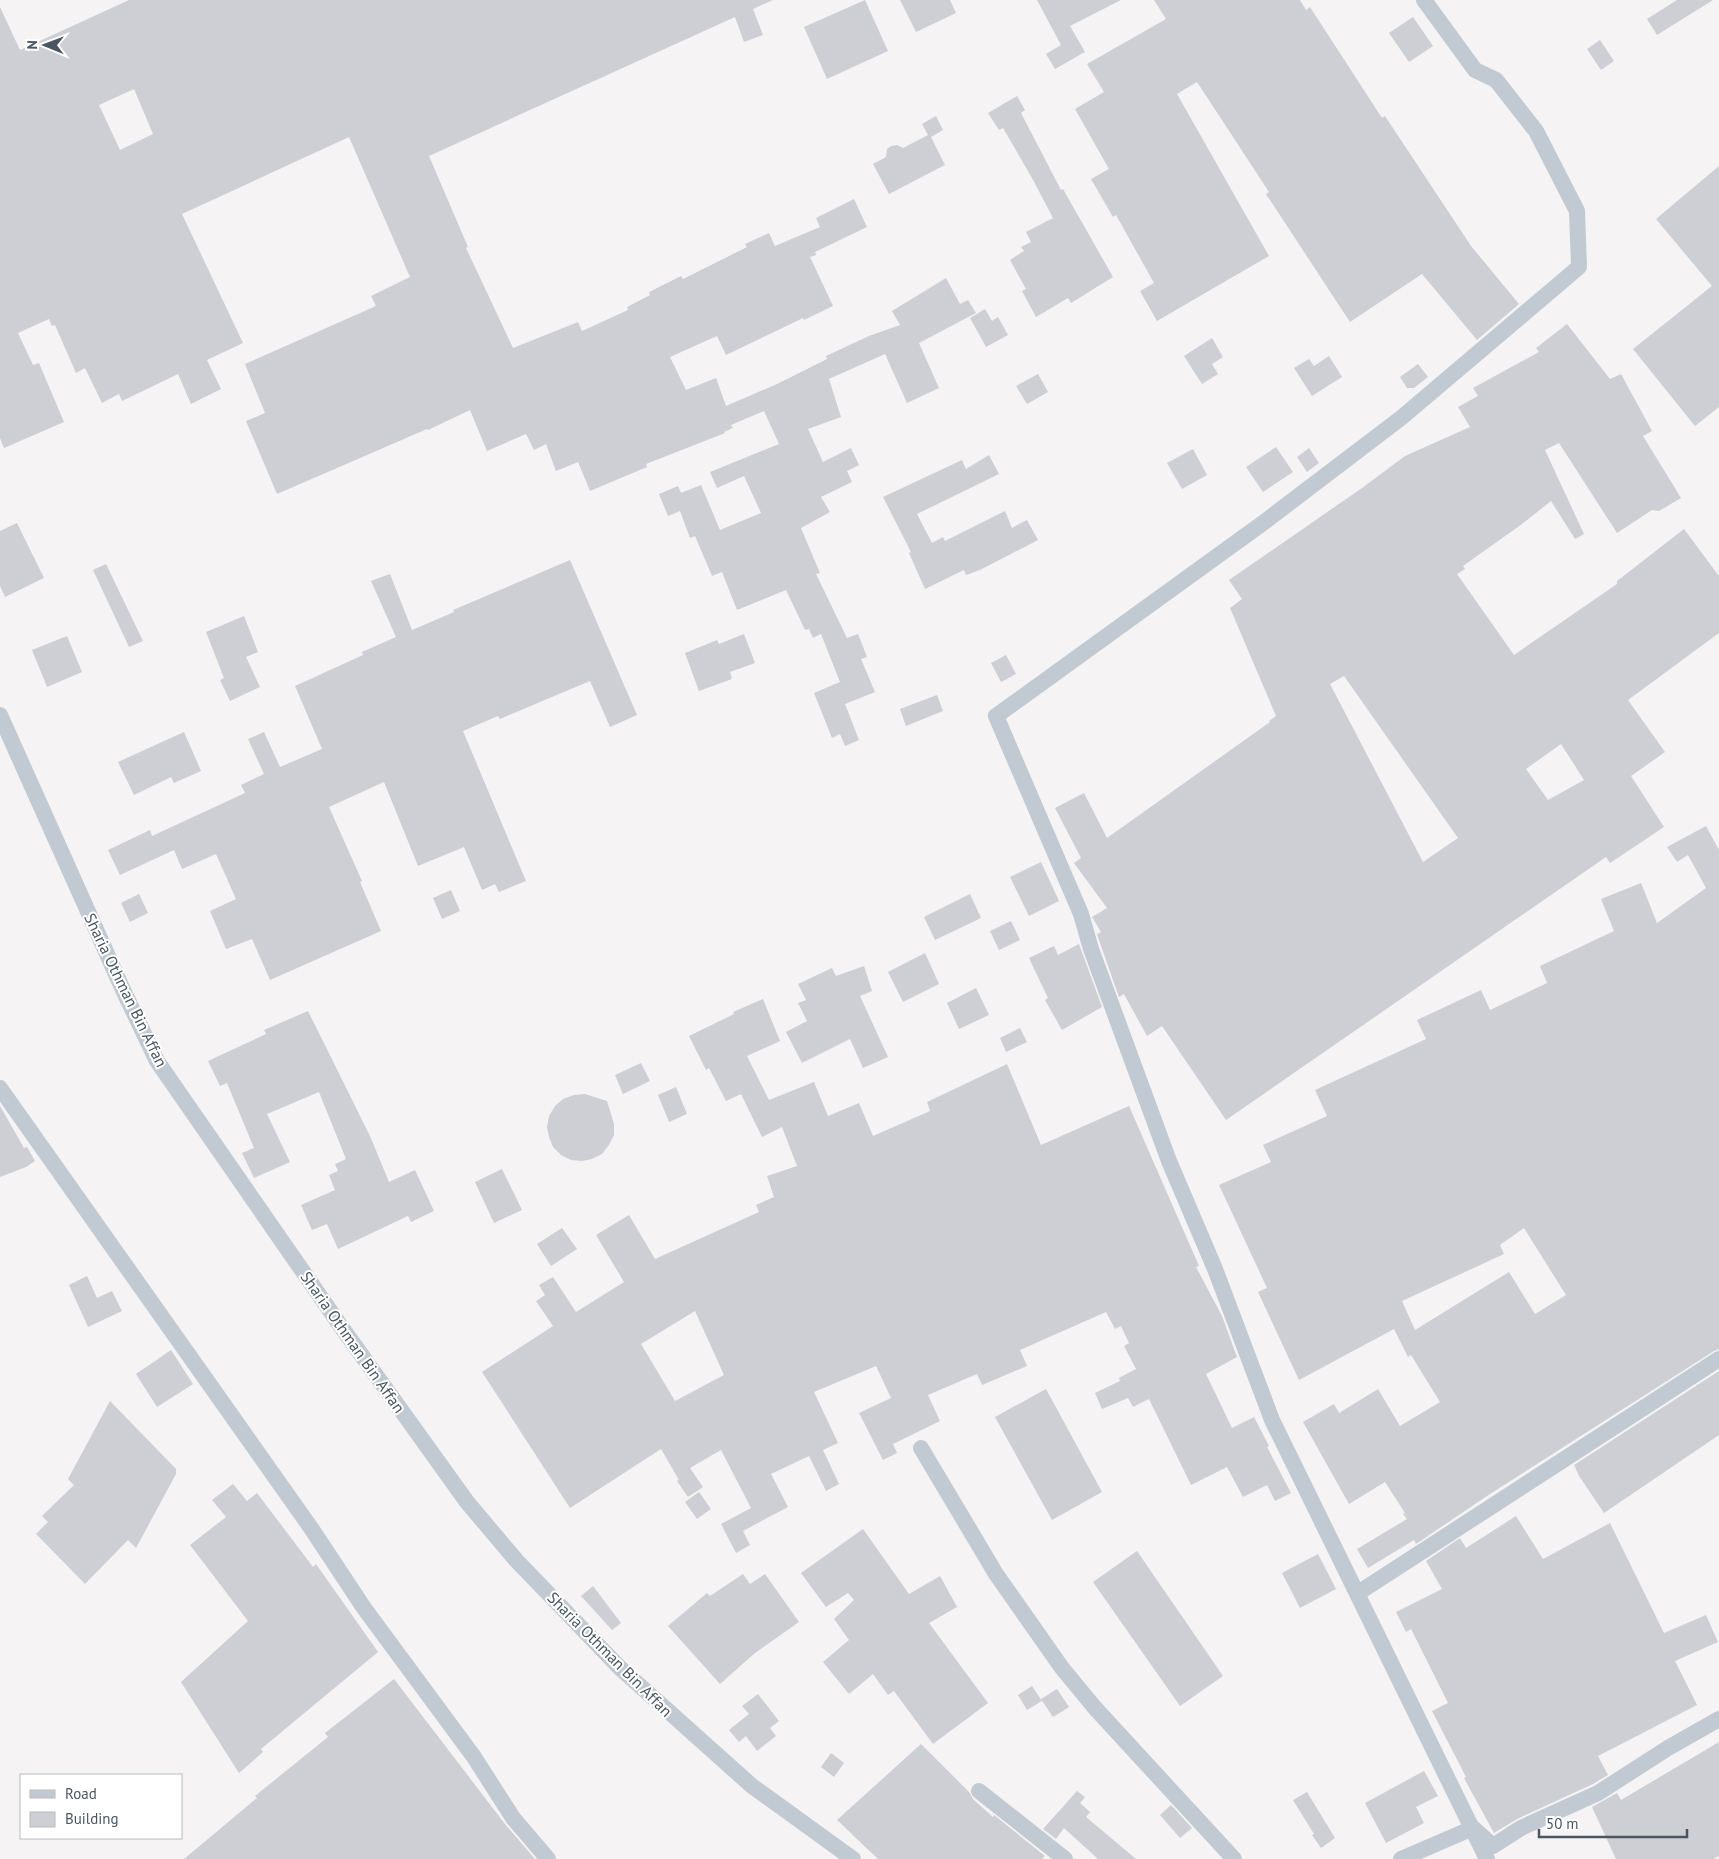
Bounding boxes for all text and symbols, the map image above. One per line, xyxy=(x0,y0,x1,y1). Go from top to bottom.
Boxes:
north arrow xyxy=(20,20,70,70)
text: N xyxy=(23,40,41,50)
street label: Sharia Othman Bin Affan xyxy=(80,910,172,1070)
street label: Sharia Othman Bin Affan xyxy=(296,1267,410,1417)
street label: Sharia Othman Bin Affan xyxy=(543,1587,677,1721)
legend xyxy=(20,1774,182,1839)
text: Road xyxy=(65,1784,97,1803)
scale bar xyxy=(1539,1806,1686,1838)
text: Building xyxy=(65,1809,119,1828)
text: 50 m xyxy=(1546,1814,1579,1833)

